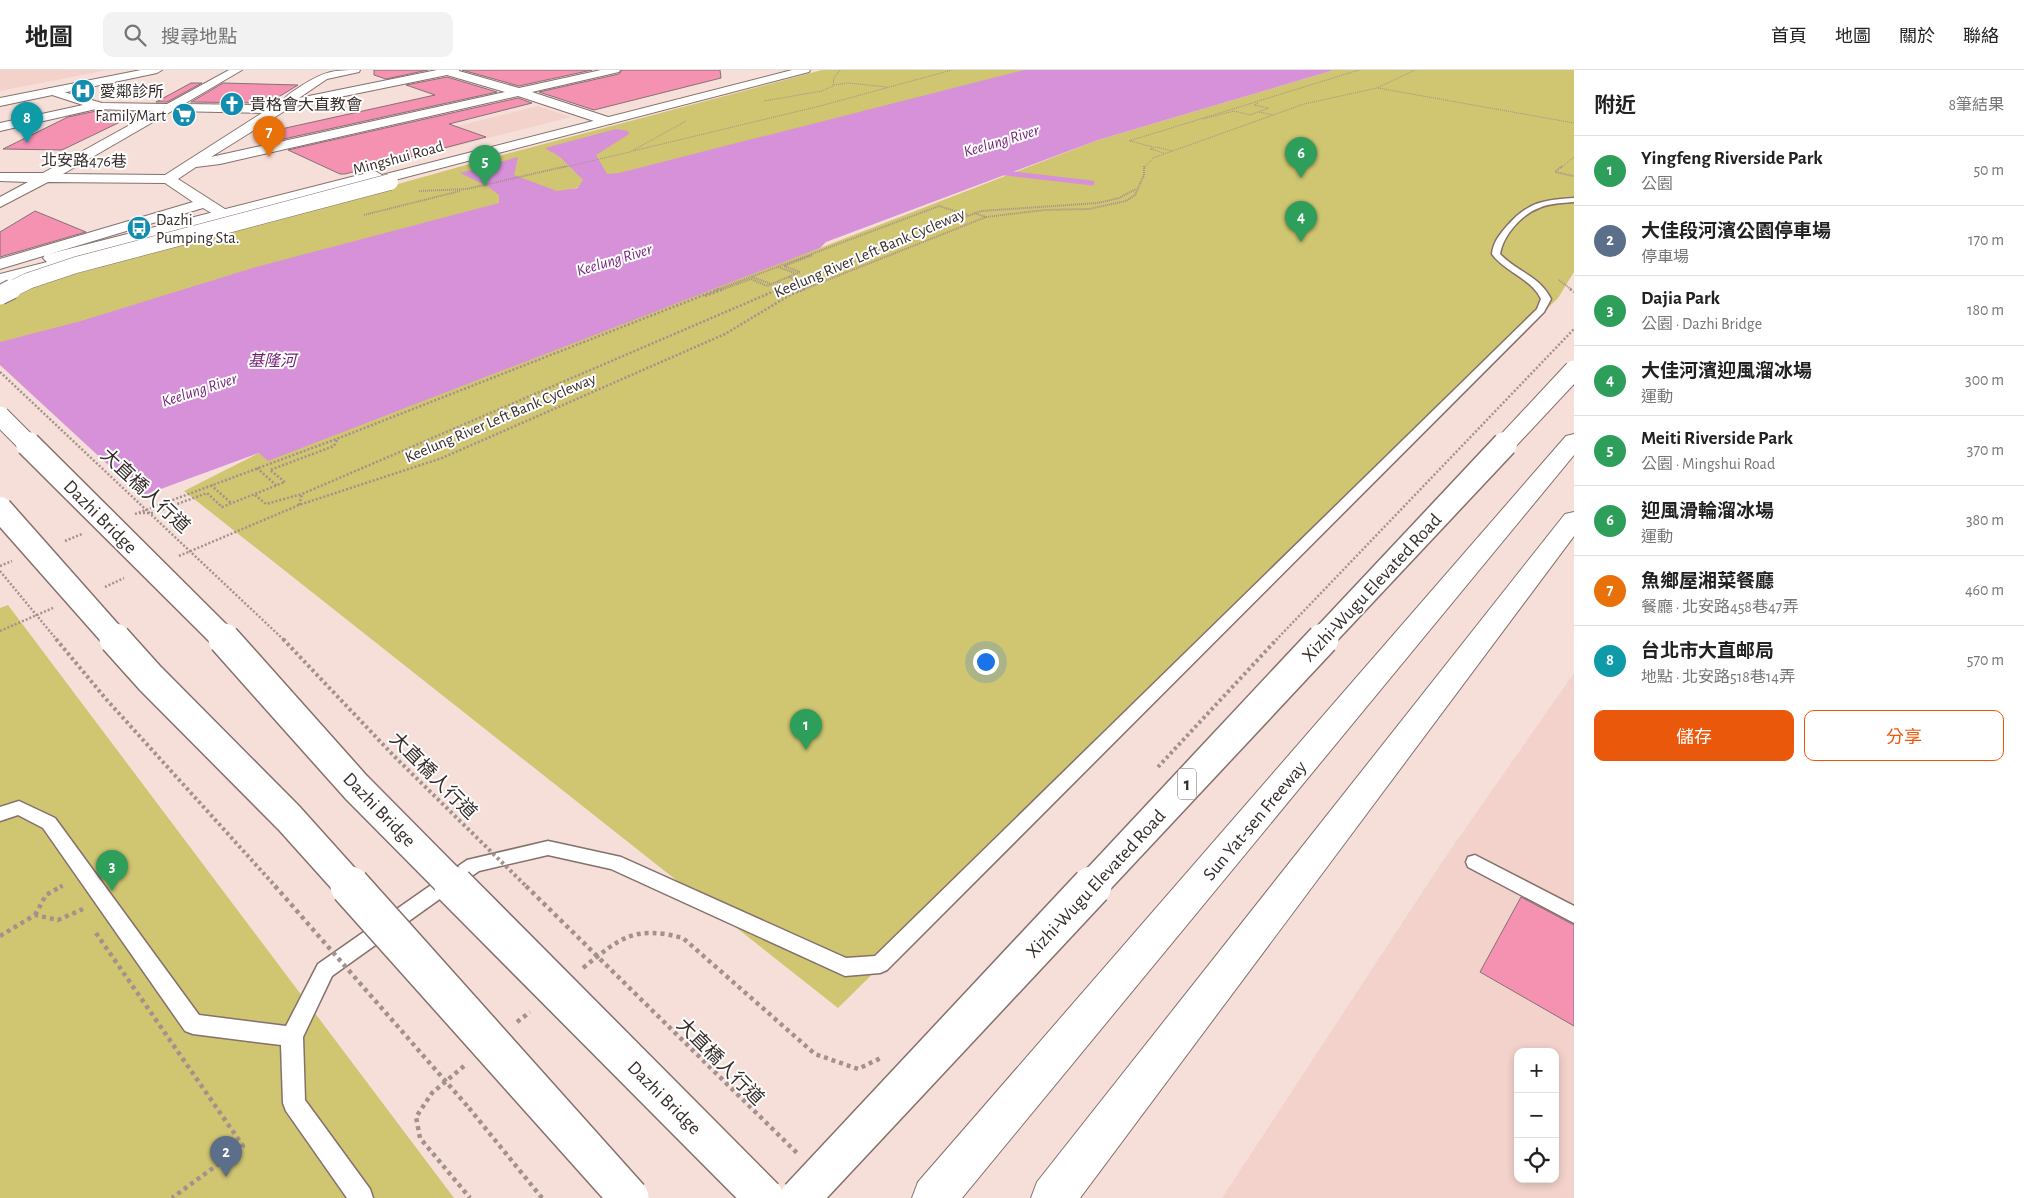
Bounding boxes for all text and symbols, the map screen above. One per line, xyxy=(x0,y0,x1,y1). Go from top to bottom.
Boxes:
search box xyxy=(103,12,453,57)
icon: search xyxy=(121,21,149,49)
text: 地圖 xyxy=(25,26,73,50)
text: 搜尋地點 xyxy=(161,28,237,47)
text: 首頁 xyxy=(1771,28,1807,46)
text: 地圖 xyxy=(1835,28,1871,46)
text: 關於 xyxy=(1899,28,1935,46)
text: 聯絡 xyxy=(1963,28,1999,46)
hospital icon: 愛鄰診所 xyxy=(70,78,96,104)
place label: 愛鄰診所 xyxy=(100,83,164,100)
church icon: 貴格會大直教會 xyxy=(219,91,245,117)
text: 附近 xyxy=(1594,95,1636,116)
place label: 貴格會大直教會 xyxy=(250,96,362,113)
text: 8筆結果 xyxy=(1948,97,2004,113)
pin: 8 xyxy=(11,102,43,143)
supermarket icon: FamilyMart xyxy=(171,102,197,128)
place label: FamilyMart xyxy=(95,108,166,125)
pin: 7 xyxy=(253,116,285,157)
water label: Keelung River xyxy=(962,122,1042,160)
pin: 6 xyxy=(1285,137,1317,178)
street label: Mingshui Road xyxy=(351,138,445,178)
pin: 5 xyxy=(469,145,501,186)
text: Yingfeng Riverside Park xyxy=(1641,149,1823,168)
street label: 北安路476巷 xyxy=(41,151,127,170)
text: 1 xyxy=(1607,162,1613,178)
text: 50 m xyxy=(1973,162,2004,178)
text: 公園 xyxy=(1641,176,1673,192)
pin: 4 xyxy=(1285,201,1317,242)
street label: Keelung River Left Bank Cycleway xyxy=(772,205,968,301)
place label: Dazhi Pumping Sta. xyxy=(156,212,239,246)
bus stop icon: Dazhi Pumping Sta. xyxy=(126,215,152,241)
text: 大佳段河濱公園停車場 xyxy=(1641,222,1831,241)
text: 2 xyxy=(1606,232,1614,248)
text: 170 m xyxy=(1968,232,2004,248)
water label: Keelung River xyxy=(575,241,655,279)
text: 停車場 xyxy=(1641,249,1689,265)
text: Dajia Park xyxy=(1641,289,1720,308)
text: 3 xyxy=(1607,302,1613,318)
text: 180 m xyxy=(1967,302,2004,318)
text: 公園 · Dazhi Bridge xyxy=(1641,316,1762,332)
water label: 基隆河 xyxy=(248,352,299,369)
text: 大佳河濱迎風溜冰場 xyxy=(1641,362,1812,381)
water label: Keelung River xyxy=(160,370,240,410)
street label: Keelung River Left Bank Cycleway xyxy=(403,370,599,466)
text: 4 xyxy=(1606,372,1614,388)
text: 300 m xyxy=(1965,372,2004,388)
text: 運動 xyxy=(1641,389,1673,405)
text: Meiti Riverside Park xyxy=(1641,429,1793,448)
text: 5 xyxy=(1607,442,1613,458)
text: 370 m xyxy=(1967,442,2004,458)
street label: 大直橋人行道 xyxy=(97,444,195,537)
text: 公園 · Mingshui Road xyxy=(1641,456,1775,472)
street label: Dazhi Bridge xyxy=(60,477,140,557)
text: 迎風滑輪溜冰場 xyxy=(1641,502,1774,521)
street label: Xizhi-Wugu Elevated Road xyxy=(1299,510,1446,666)
text: 6 xyxy=(1606,512,1614,528)
text: 380 m xyxy=(1966,512,2004,528)
text: 運動 xyxy=(1641,529,1673,545)
text: 魚鄉屋湘菜餐廳 xyxy=(1641,572,1774,591)
text: 7 xyxy=(1607,582,1613,598)
text: 460 m xyxy=(1965,582,2004,598)
text: 餐廳 · 北安路458巷47弄 xyxy=(1641,599,1798,615)
text: 台北市大直邮局 xyxy=(1641,642,1774,661)
your location xyxy=(973,649,999,675)
text: 8 xyxy=(1606,652,1614,668)
text: 570 m xyxy=(1967,652,2004,668)
text: 地點 · 北安路518巷14弄 xyxy=(1641,669,1795,685)
pin: 1 xyxy=(790,709,822,750)
button: 儲存 xyxy=(1594,710,1794,761)
button: 分享 xyxy=(1804,710,2004,761)
street label: 大直橋人行道 xyxy=(386,728,481,823)
street label: Sun Yat-sen Freeway xyxy=(1200,758,1311,884)
street label: Dazhi Bridge xyxy=(339,769,419,851)
road number: 1 xyxy=(1178,769,1196,800)
street label: Xizhi-Wugu Elevated Road xyxy=(1023,806,1170,962)
pin: 3 xyxy=(96,850,128,891)
street label: 大直橋人行道 xyxy=(673,1014,768,1109)
map controls xyxy=(1514,1048,1559,1183)
button: + xyxy=(1514,1048,1559,1093)
street label: Dazhi Bridge xyxy=(624,1058,704,1138)
button: − xyxy=(1514,1093,1559,1138)
pin: 2 xyxy=(210,1136,242,1177)
button: locate xyxy=(1514,1138,1559,1183)

